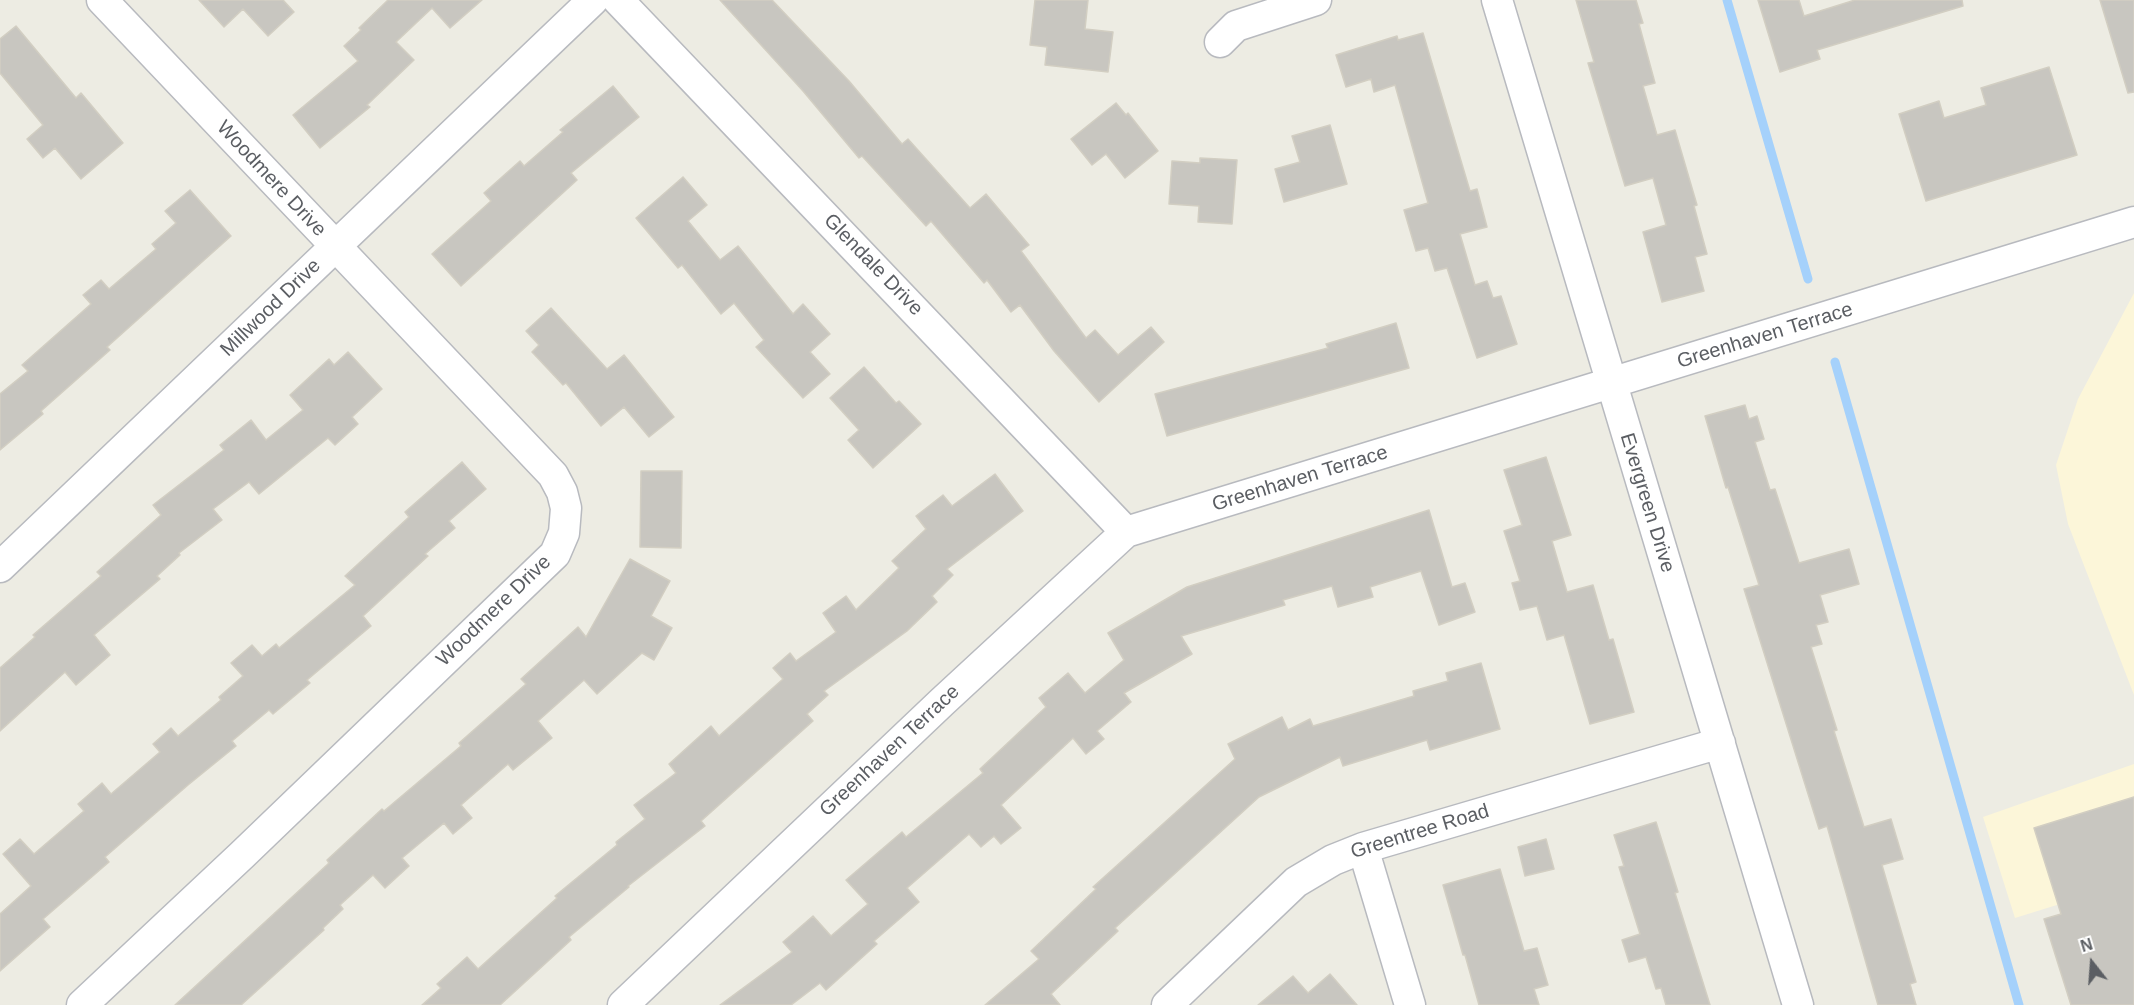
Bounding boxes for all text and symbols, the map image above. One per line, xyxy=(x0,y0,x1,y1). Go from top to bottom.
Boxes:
street label: Woodmere Drive xyxy=(211,116,331,242)
street label: Glendale Drive xyxy=(818,209,928,321)
street label: Millwood Drive xyxy=(216,254,326,362)
street label: Greenhaven Terrace xyxy=(1674,298,1856,374)
street label: Evergreen Drive xyxy=(1614,430,1680,576)
street label: Greenhaven Terrace xyxy=(1209,441,1391,517)
street label: Woodmere Drive xyxy=(432,550,556,672)
street label: Greenhaven Terrace xyxy=(815,680,965,822)
street label: Greentree Road xyxy=(1348,800,1492,864)
north arrow xyxy=(2062,933,2122,993)
text: N xyxy=(2079,935,2095,955)

